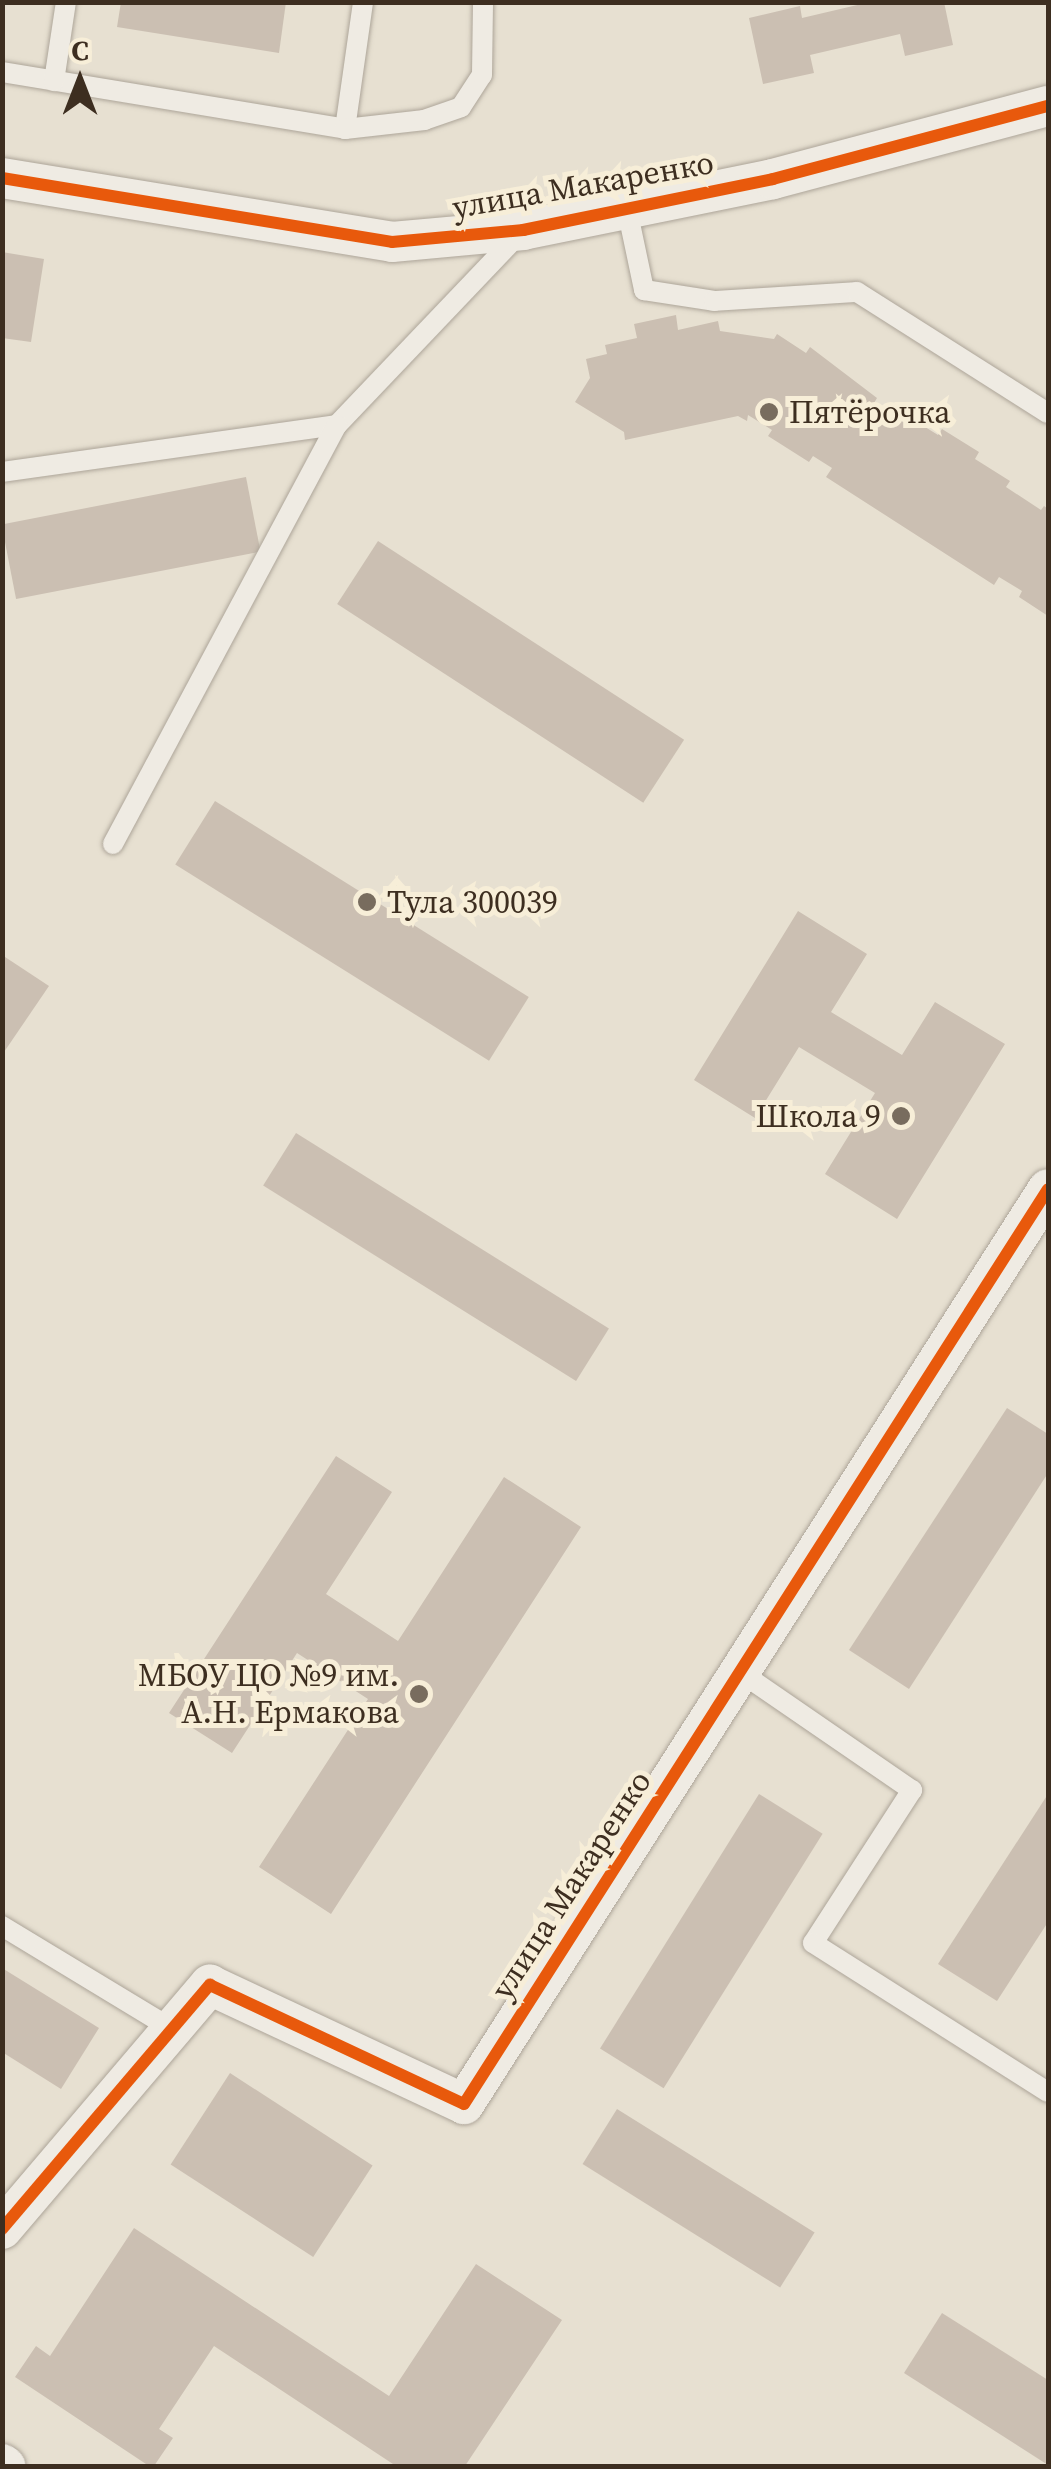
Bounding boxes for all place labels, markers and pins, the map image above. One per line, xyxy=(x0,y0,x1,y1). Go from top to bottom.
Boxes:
place label: Пятёрочка xyxy=(789,393,951,431)
marker: Пятёрочка xyxy=(758,401,780,423)
place label: Тула 300039 xyxy=(387,883,558,921)
marker: Тула 300039 xyxy=(356,891,378,913)
place label: Школа 9 xyxy=(755,1097,881,1135)
marker: Школа 9 xyxy=(890,1105,912,1127)
place label: МБОУ ЦО №9 им. А.Н. Ермакова xyxy=(137,1657,399,1732)
marker: МБОУ ЦО №9 им. А.Н. Ермакова xyxy=(408,1683,430,1705)

